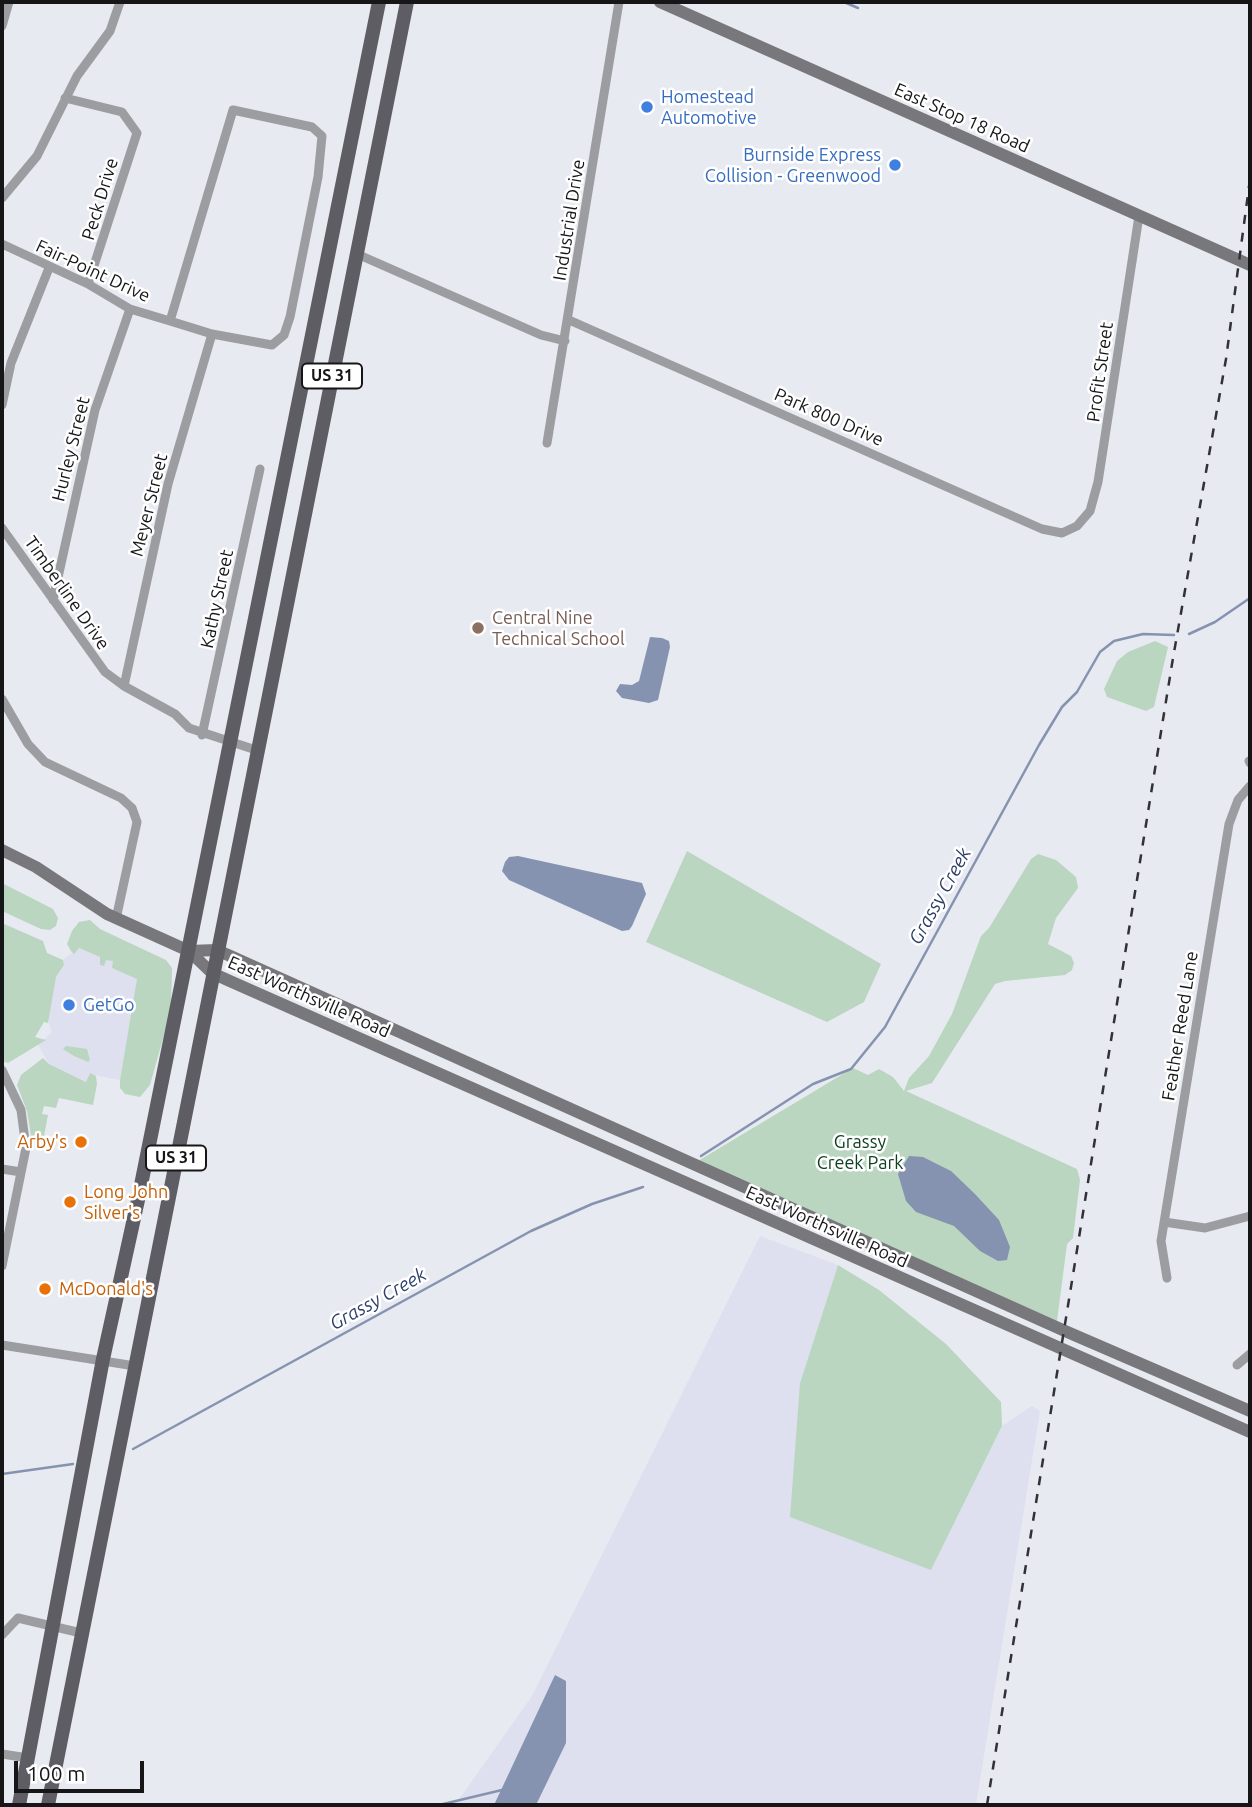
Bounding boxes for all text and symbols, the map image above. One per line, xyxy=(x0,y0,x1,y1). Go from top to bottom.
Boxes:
street label: East Stop 18 Road xyxy=(891,78,1033,158)
place label: Homestead Automotive xyxy=(661,86,757,128)
marker: Homestead Automotive xyxy=(639,99,655,115)
place label: Burnside Express Collision - Greenwood xyxy=(705,144,881,186)
street label: Peck Drive xyxy=(77,155,123,243)
marker: Burnside Express Collision - Greenwood xyxy=(887,157,903,173)
street label: Industrial Drive xyxy=(549,158,589,282)
street label: Fair-Point Drive xyxy=(32,235,154,307)
street label: Profit Street xyxy=(1082,321,1118,423)
road number: US 31 xyxy=(302,364,362,388)
street label: Park 800 Drive xyxy=(771,383,887,451)
street label: Hurley Street xyxy=(48,394,94,504)
street label: Meyer Street xyxy=(126,451,172,559)
street label: Timberline Drive xyxy=(20,532,114,654)
street label: Kathy Street xyxy=(196,548,238,650)
place label: Central Nine Technical School xyxy=(492,607,625,650)
marker: Central Nine Technical School xyxy=(470,620,486,636)
water label: Grassy Creek xyxy=(904,844,976,948)
street label: Feather Reed Lane xyxy=(1158,950,1202,1102)
street label: East Worthsville Road xyxy=(225,951,393,1043)
place label: GetGo xyxy=(83,994,134,1016)
marker: GetGo xyxy=(61,997,77,1013)
place label: Arby's xyxy=(17,1131,67,1153)
park label: Grassy Creek Park xyxy=(817,1131,903,1174)
marker: Arby's xyxy=(73,1134,89,1150)
road number: US 31 xyxy=(146,1146,206,1170)
place label: Long John Silver's xyxy=(84,1181,168,1224)
street label: East Worthsville Road xyxy=(743,1181,911,1273)
marker: Long John Silver's xyxy=(62,1194,78,1210)
water label: Grassy Creek xyxy=(326,1263,430,1335)
place label: McDonald's xyxy=(59,1278,153,1300)
marker: McDonald's xyxy=(37,1281,53,1297)
scale bar xyxy=(18,1748,147,1792)
text: 100 m xyxy=(27,1761,85,1785)

